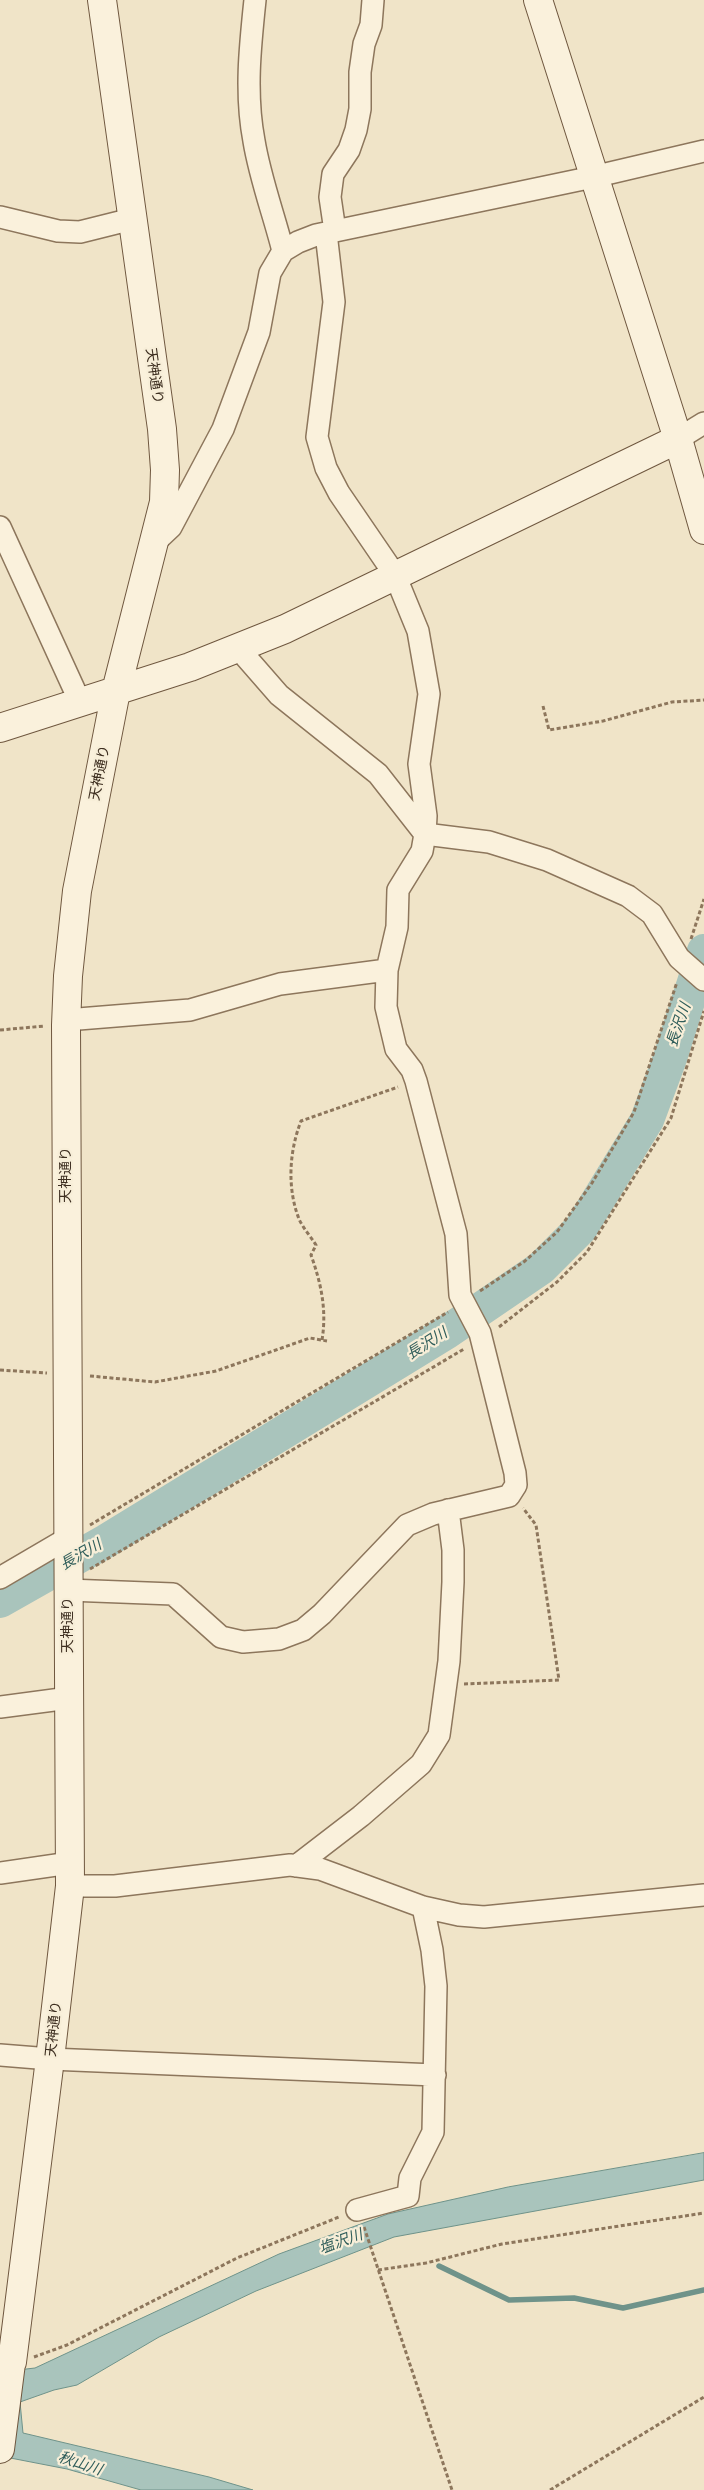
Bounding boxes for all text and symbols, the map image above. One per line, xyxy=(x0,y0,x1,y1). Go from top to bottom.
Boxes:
street label: 天神通り xyxy=(142,347,166,405)
street label: 天神通り xyxy=(86,744,114,802)
water label: 長沢川 xyxy=(663,1001,695,1049)
street label: 天神通り xyxy=(58,1147,74,1203)
water label: 長沢川 xyxy=(403,1324,451,1364)
water label: 長沢川 xyxy=(57,1536,105,1574)
street label: 天神通り xyxy=(60,1597,76,1653)
street label: 天神通り xyxy=(43,2000,65,2058)
water label: 塩沢川 xyxy=(317,2226,365,2258)
water label: 秋山川 xyxy=(56,2448,104,2480)

